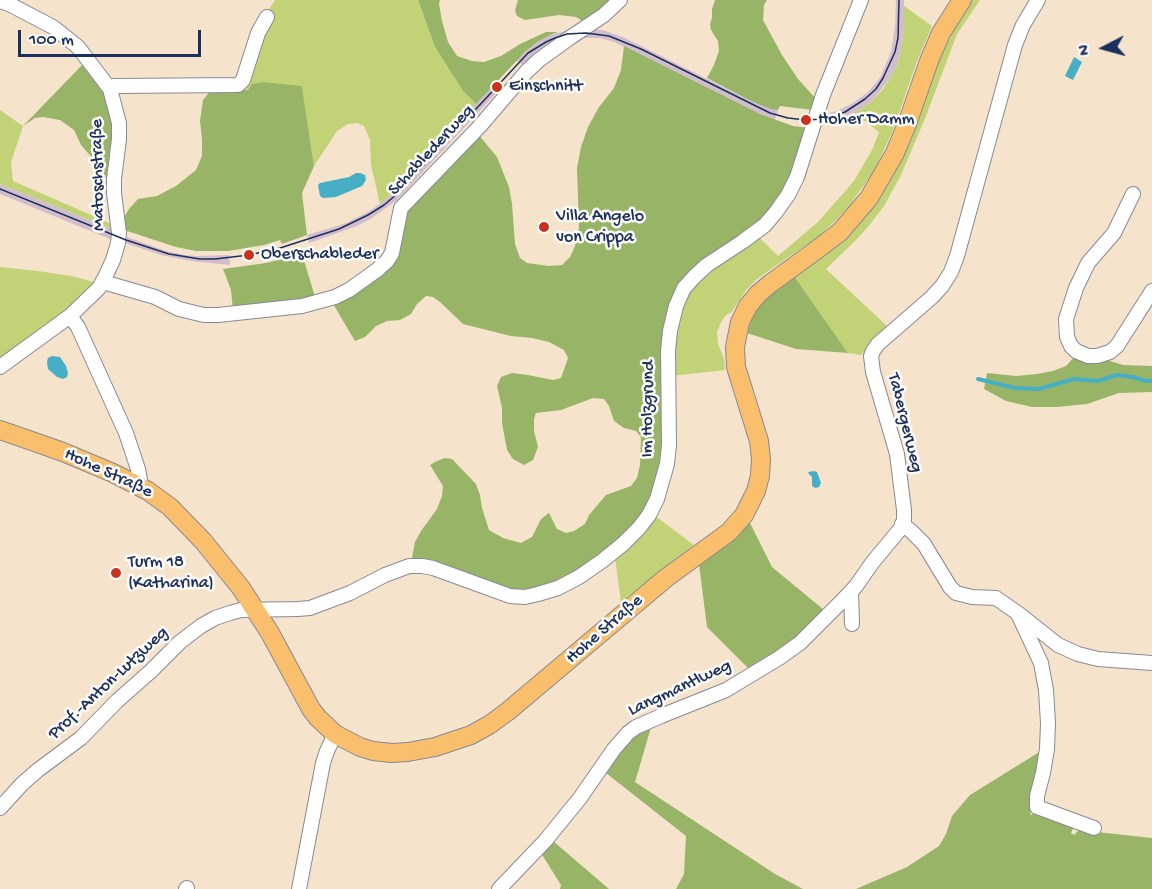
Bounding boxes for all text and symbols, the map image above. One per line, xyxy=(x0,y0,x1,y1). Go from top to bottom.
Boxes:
scale bar xyxy=(21,18,204,56)
north arrow xyxy=(1074,18,1134,78)
text: 100 m xyxy=(29,30,74,51)
text: N xyxy=(1076,44,1096,56)
place label: Einschnitt xyxy=(509,76,582,98)
marker: Einschnitt xyxy=(490,80,504,94)
street label: Schablederweg xyxy=(384,101,480,201)
place label: Hoher Damm xyxy=(818,109,914,131)
marker: Hoher Damm xyxy=(799,113,813,127)
street label: Matoschstraße xyxy=(87,119,111,231)
place label: Villa Angelo von Crippa xyxy=(556,206,644,248)
marker: Villa Angelo von Crippa xyxy=(537,220,551,234)
place label: Oberschableder xyxy=(261,244,378,266)
marker: Oberschableder xyxy=(242,248,256,262)
street label: Im Holzgrund xyxy=(637,360,661,458)
street label: Tabergerweg xyxy=(881,371,927,475)
street label: Hohe Straße xyxy=(60,444,156,504)
place label: Turm 18 (Katharina) xyxy=(128,552,214,594)
marker: Turm 18 (Katharina) xyxy=(109,566,123,580)
street label: Hohe Straße xyxy=(562,591,648,669)
street label: Prof.-Anton-Lutzweg xyxy=(44,623,174,745)
street label: Langmantlweg xyxy=(625,656,735,722)

